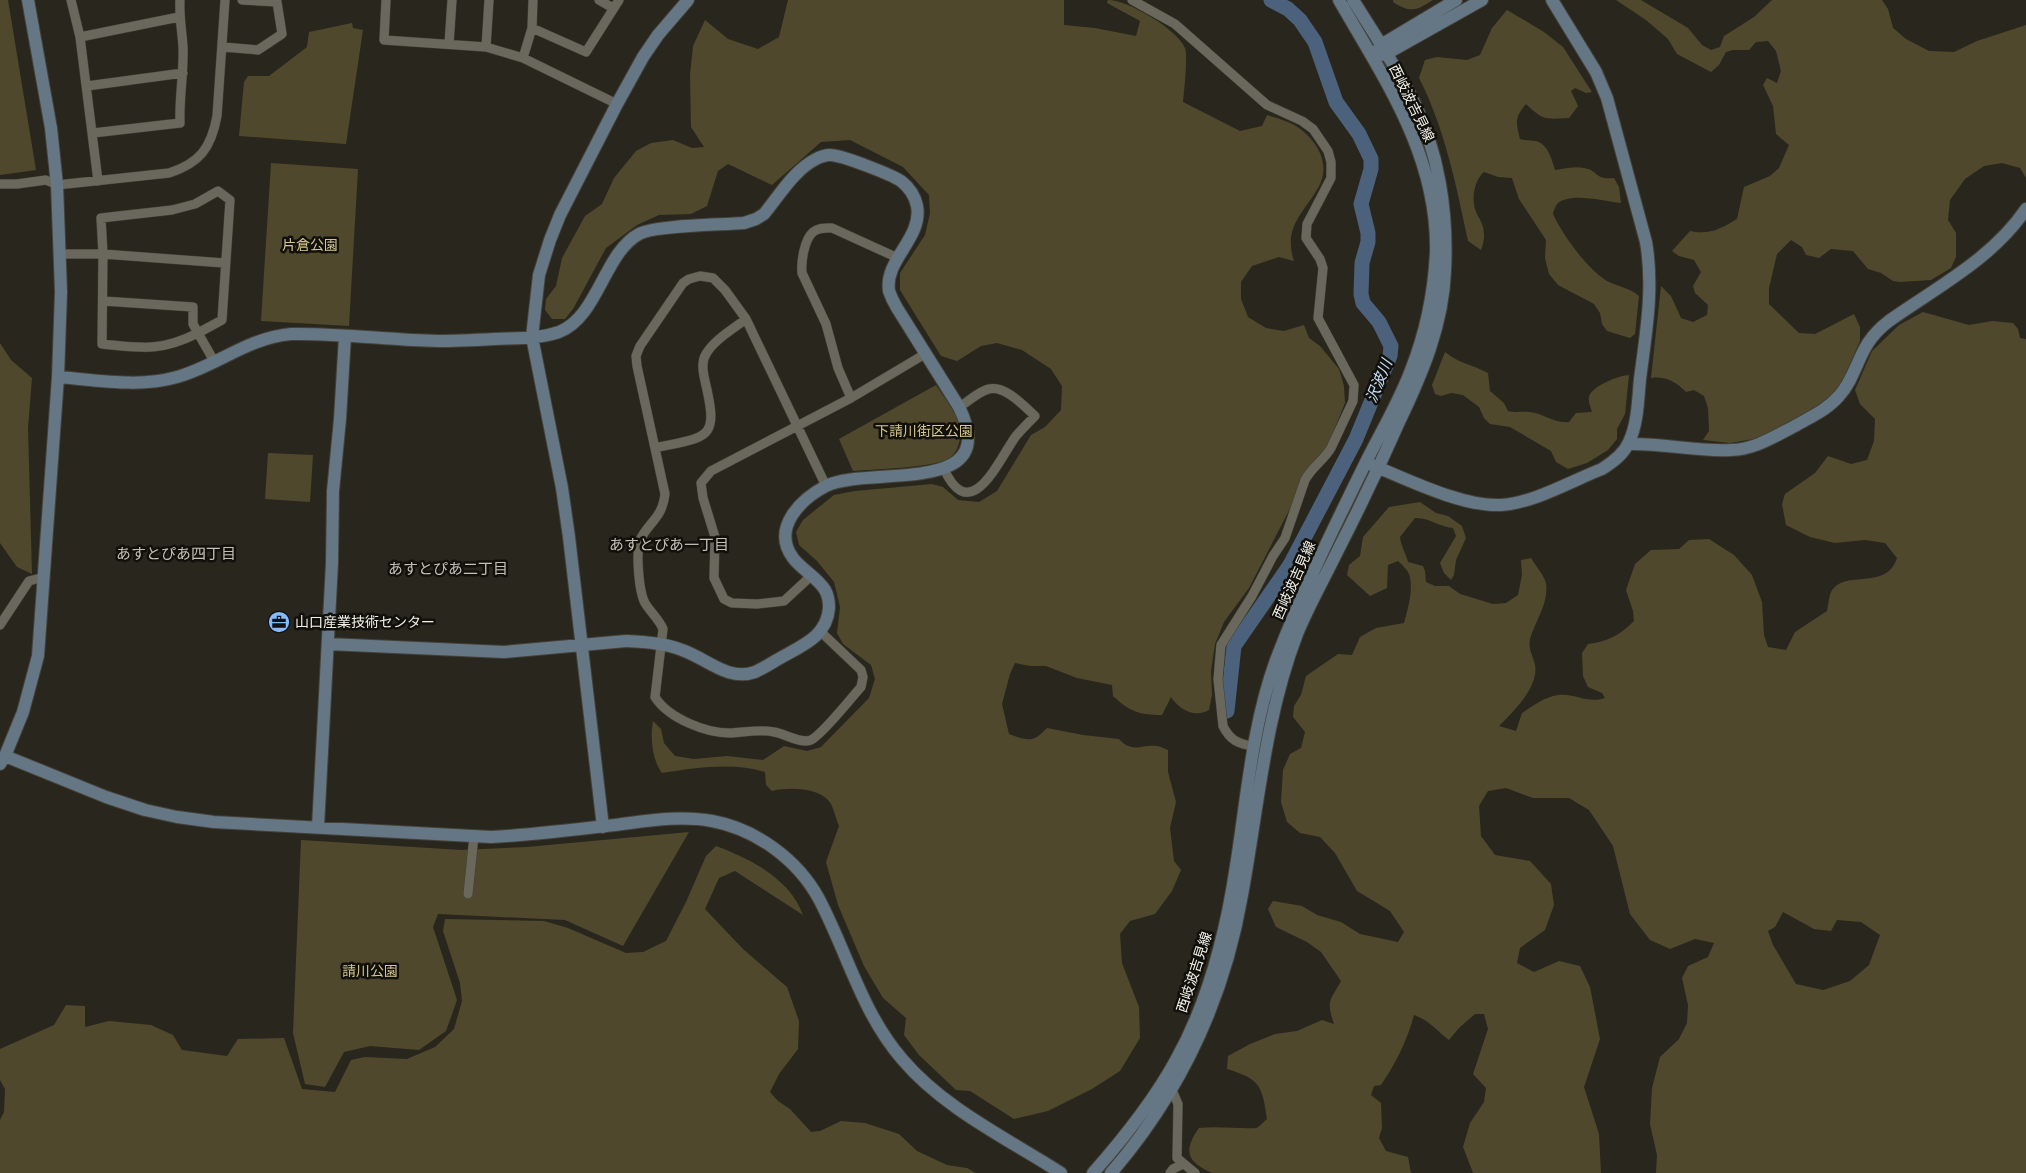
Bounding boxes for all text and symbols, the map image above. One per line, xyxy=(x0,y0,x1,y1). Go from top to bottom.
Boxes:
street label: 西岐波吉見線 xyxy=(1385,62,1438,145)
park label: 片倉公園 xyxy=(282,237,338,254)
water label: 沢波川 xyxy=(1362,355,1397,405)
park label: 下請川街区公園 xyxy=(875,423,973,440)
district label: あすとぴあ一丁目 xyxy=(609,536,729,554)
street label: 西岐波吉見線 xyxy=(1270,538,1319,622)
district label: あすとぴあ四丁目 xyxy=(116,545,236,563)
district label: あすとぴあ二丁目 xyxy=(388,560,508,578)
office icon: 山口産業技術センター xyxy=(267,610,291,634)
place label: 山口産業技術センター xyxy=(295,614,435,631)
street label: 西岐波吉見線 xyxy=(1173,930,1216,1015)
park label: 請川公園 xyxy=(342,963,398,980)

